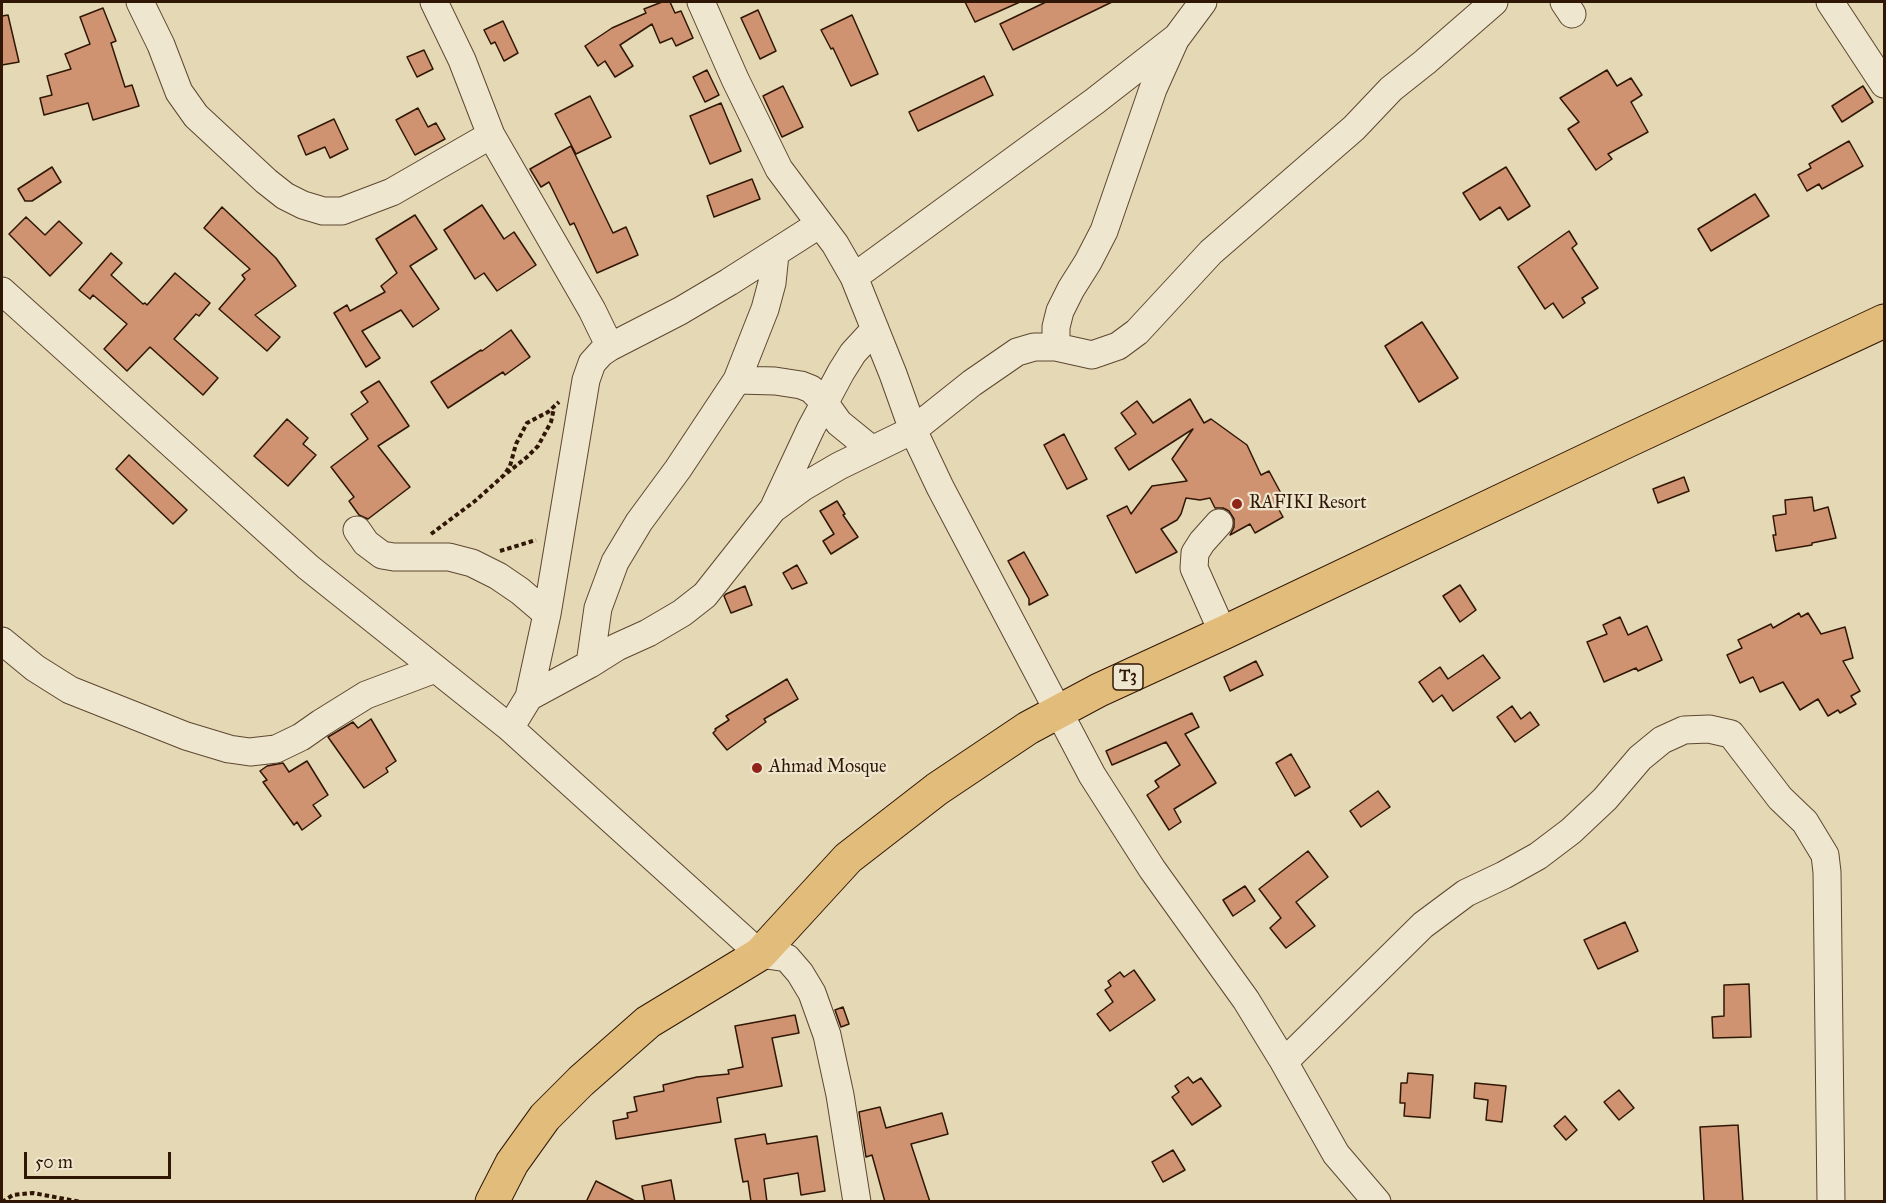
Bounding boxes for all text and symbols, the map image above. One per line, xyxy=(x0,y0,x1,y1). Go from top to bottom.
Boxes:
place label: RAFIKI Resort xyxy=(1249,493,1367,515)
marker: RAFIKI Resort xyxy=(1230,497,1244,511)
road number: T3 xyxy=(1113,664,1143,690)
place label: Ahmad Mosque xyxy=(769,757,887,779)
marker: Ahmad Mosque xyxy=(750,761,764,775)
scale bar xyxy=(27,1140,174,1178)
text: 50 m xyxy=(35,1151,73,1173)

